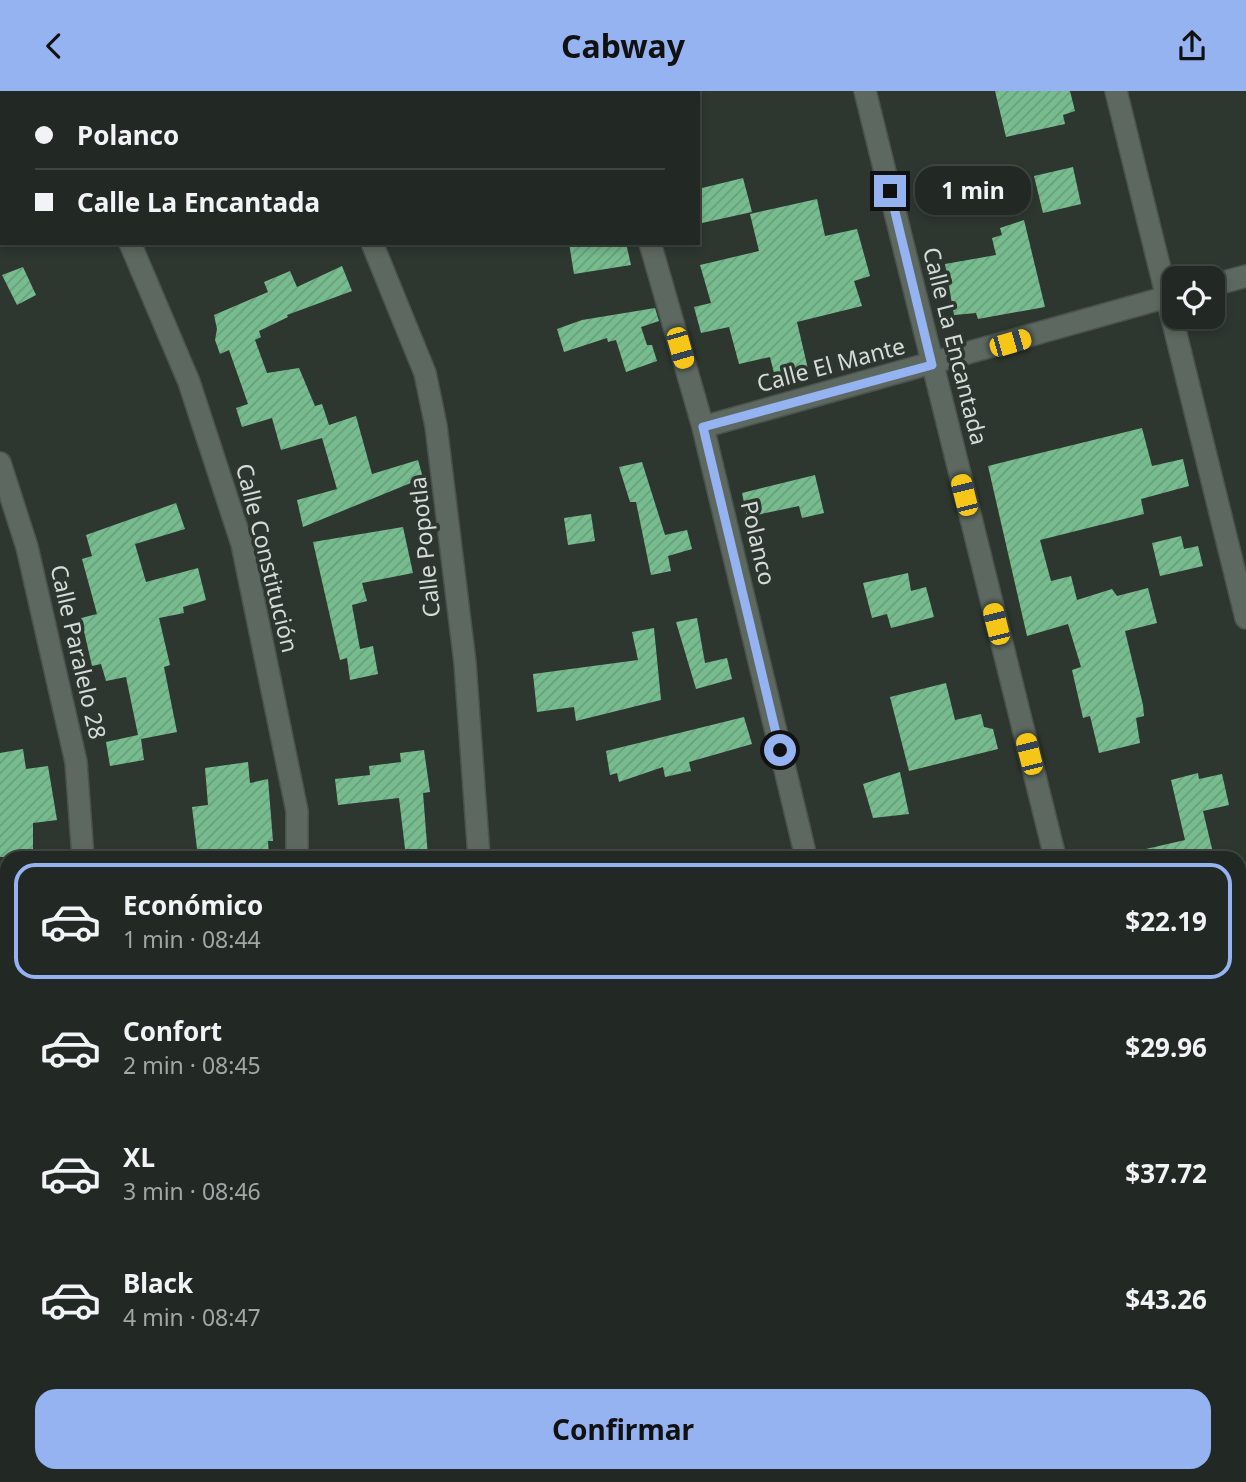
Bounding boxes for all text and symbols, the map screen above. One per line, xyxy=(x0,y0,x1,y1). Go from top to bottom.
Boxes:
text: Cabway xyxy=(561,24,685,67)
icon: back xyxy=(35,27,73,65)
icon: share xyxy=(1173,27,1211,65)
text: Polanco xyxy=(77,117,179,153)
callout: 1 min xyxy=(914,167,1030,215)
text: 1 min xyxy=(941,174,1005,206)
route end xyxy=(874,175,906,207)
text: Calle La Encantada xyxy=(77,184,320,220)
street label: Calle La Encantada xyxy=(916,244,996,448)
map controls xyxy=(1162,266,1225,329)
button: locate xyxy=(1162,266,1225,329)
car xyxy=(665,325,696,371)
car xyxy=(987,327,1034,359)
street label: Calle El Mante xyxy=(753,329,908,399)
street label: Calle Constitución xyxy=(229,460,307,656)
car xyxy=(949,472,980,518)
street label: Calle Popotla xyxy=(401,475,447,619)
street label: Polanco xyxy=(734,497,784,588)
street label: Calle Paralelo 28 xyxy=(43,561,115,742)
car xyxy=(981,601,1012,647)
car xyxy=(1014,731,1045,777)
route start xyxy=(764,734,796,766)
text: Económico xyxy=(123,887,263,923)
icon: car xyxy=(39,890,102,953)
text: $22.19 xyxy=(1125,903,1207,939)
text: 1 min · 08:44 xyxy=(123,923,261,955)
text: Confort xyxy=(123,1013,222,1049)
icon: car xyxy=(39,1016,102,1079)
text: $29.96 xyxy=(1125,1029,1207,1065)
text: 2 min · 08:45 xyxy=(123,1049,261,1081)
text: XL xyxy=(123,1139,155,1175)
icon: car xyxy=(39,1142,102,1205)
text: $37.72 xyxy=(1125,1155,1207,1191)
text: 3 min · 08:46 xyxy=(123,1175,261,1207)
text: Black xyxy=(123,1265,193,1301)
icon: car xyxy=(39,1268,102,1331)
text: $43.26 xyxy=(1125,1281,1207,1317)
text: 4 min · 08:47 xyxy=(123,1301,261,1333)
button: Confirmar xyxy=(35,1389,1211,1469)

